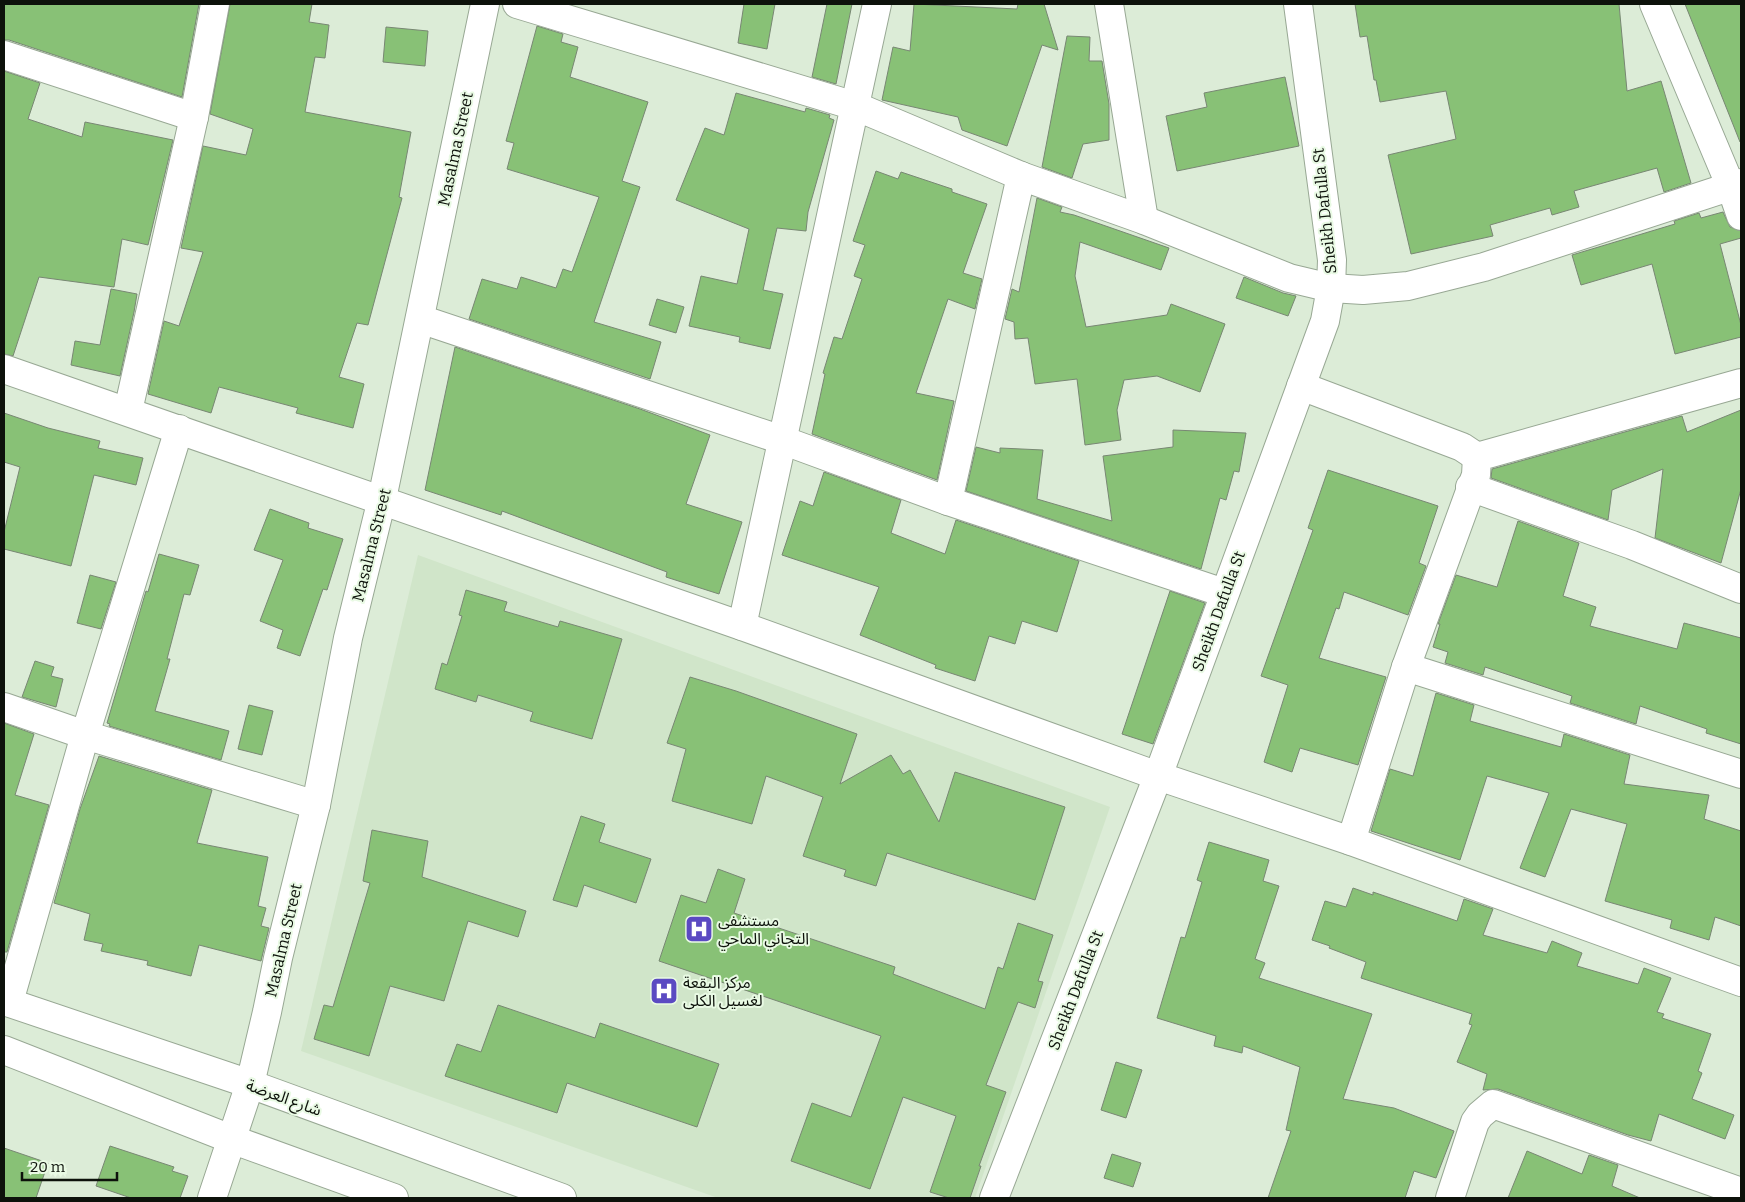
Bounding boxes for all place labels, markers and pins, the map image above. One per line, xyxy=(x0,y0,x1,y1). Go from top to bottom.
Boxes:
place label: مستشفى التجاني الماحي xyxy=(718,911,809,951)
hospital icon: مستشفى التجاني الماحي xyxy=(684,914,714,944)
place label: مركز البقعة لغسيل الكلى xyxy=(683,973,763,1010)
hospital icon: مركز البقعة لغسيل الكلى xyxy=(649,976,679,1006)

